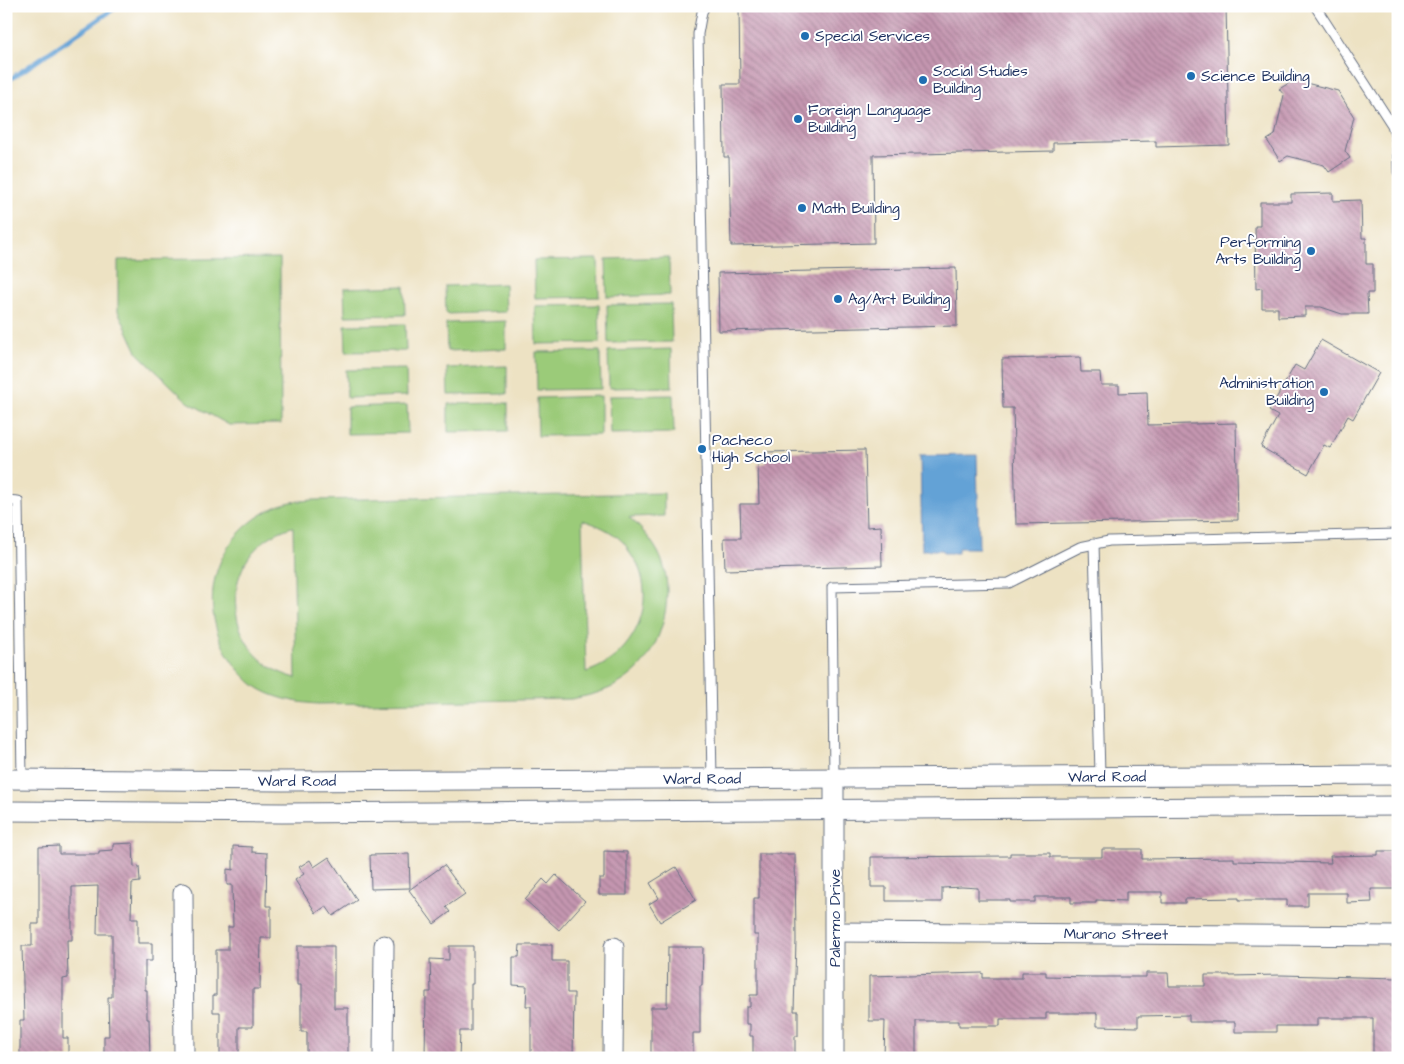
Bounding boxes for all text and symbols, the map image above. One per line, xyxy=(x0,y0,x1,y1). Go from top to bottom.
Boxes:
place label: Special Services xyxy=(815,26,931,47)
marker: Special Services xyxy=(799,30,811,42)
place label: Social Studies Building xyxy=(933,61,1028,100)
place label: Science Building xyxy=(1201,66,1310,88)
marker: Science Building xyxy=(1185,70,1197,82)
marker: Social Studies Building xyxy=(917,74,929,86)
place label: Foreign Language Building xyxy=(808,100,931,139)
marker: Foreign Language Building xyxy=(792,113,804,125)
place label: Math Building xyxy=(812,198,900,220)
marker: Math Building xyxy=(796,202,808,214)
place label: Performing Arts Building xyxy=(1215,232,1301,271)
marker: Performing Arts Building xyxy=(1305,245,1317,257)
place label: Ag/Art Building xyxy=(848,289,950,311)
marker: Ag/Art Building xyxy=(832,293,844,305)
place label: Administration Building xyxy=(1219,373,1314,412)
marker: Administration Building xyxy=(1318,386,1330,398)
place label: Pacheco High School xyxy=(712,430,790,469)
marker: Pacheco High School xyxy=(696,443,708,455)
street label: Ward Road xyxy=(1068,766,1146,787)
street label: Ward Road xyxy=(663,768,741,789)
street label: Ward Road xyxy=(258,770,336,792)
street label: Palermo Drive xyxy=(825,869,846,967)
street label: Murano Street xyxy=(1064,923,1168,945)

